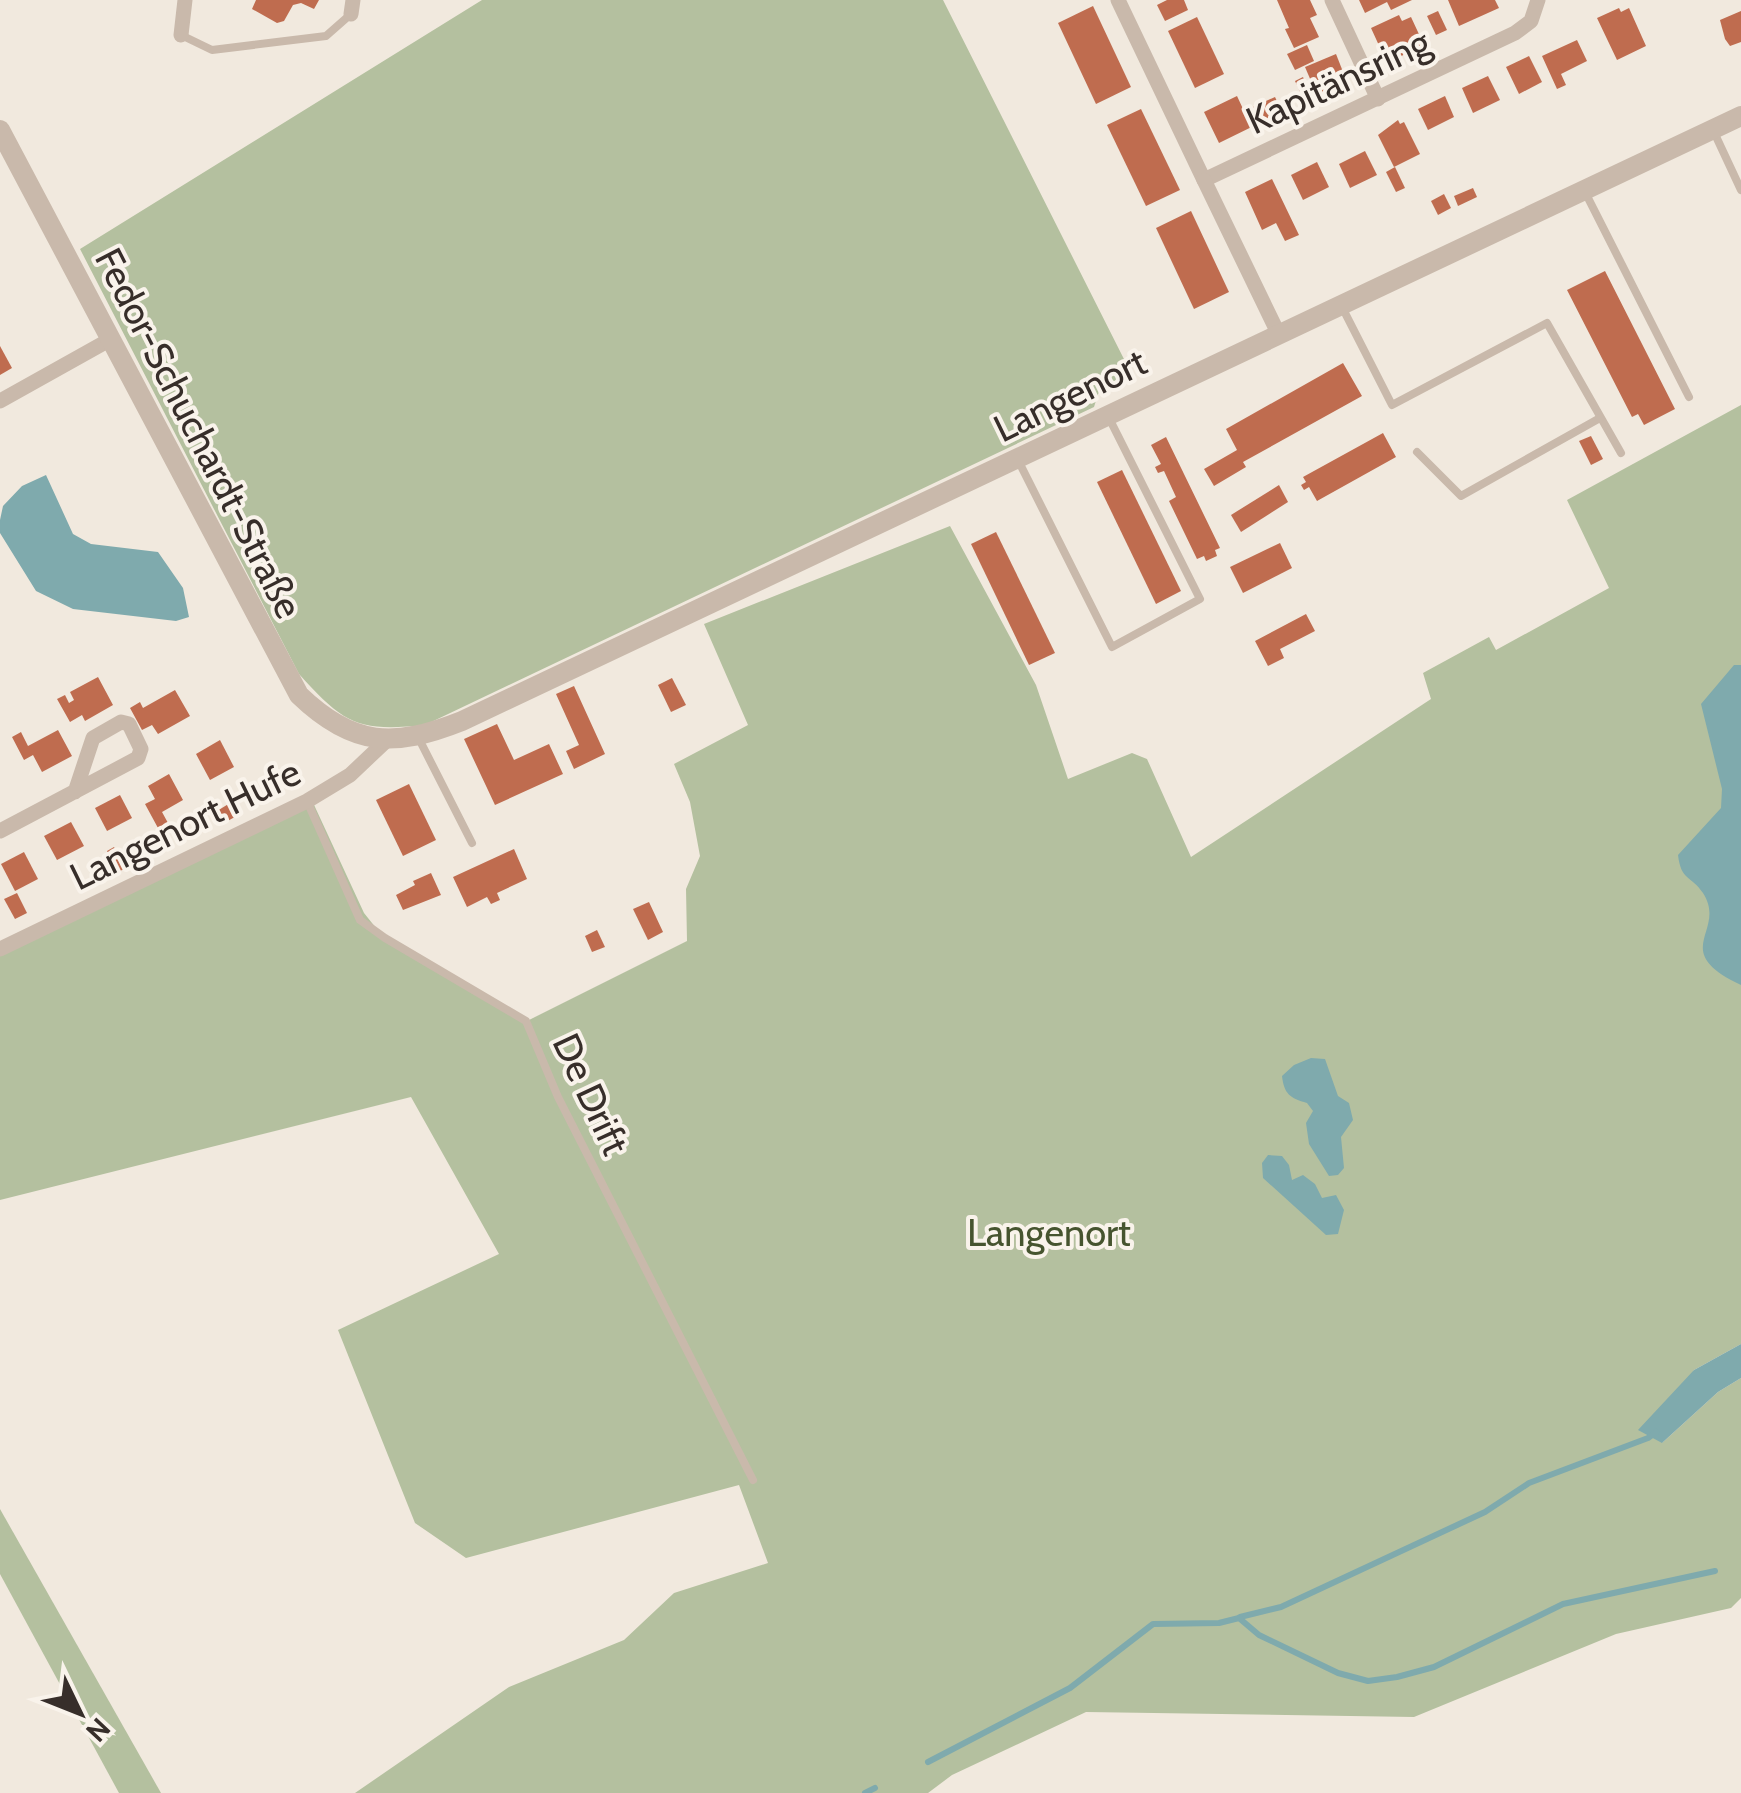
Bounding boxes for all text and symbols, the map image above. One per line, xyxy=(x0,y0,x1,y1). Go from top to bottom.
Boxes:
street label: Kapitänsring xyxy=(1239,18,1438,144)
street label: Fedor-Schuchardt-Straße xyxy=(85,240,313,626)
street label: Langenort xyxy=(986,338,1154,452)
street label: Langenort Hufe xyxy=(62,748,308,900)
street label: De Drift xyxy=(543,1026,639,1162)
park label: Langenort xyxy=(967,1209,1131,1256)
north arrow xyxy=(30,1663,130,1763)
text: N xyxy=(79,1711,117,1749)

